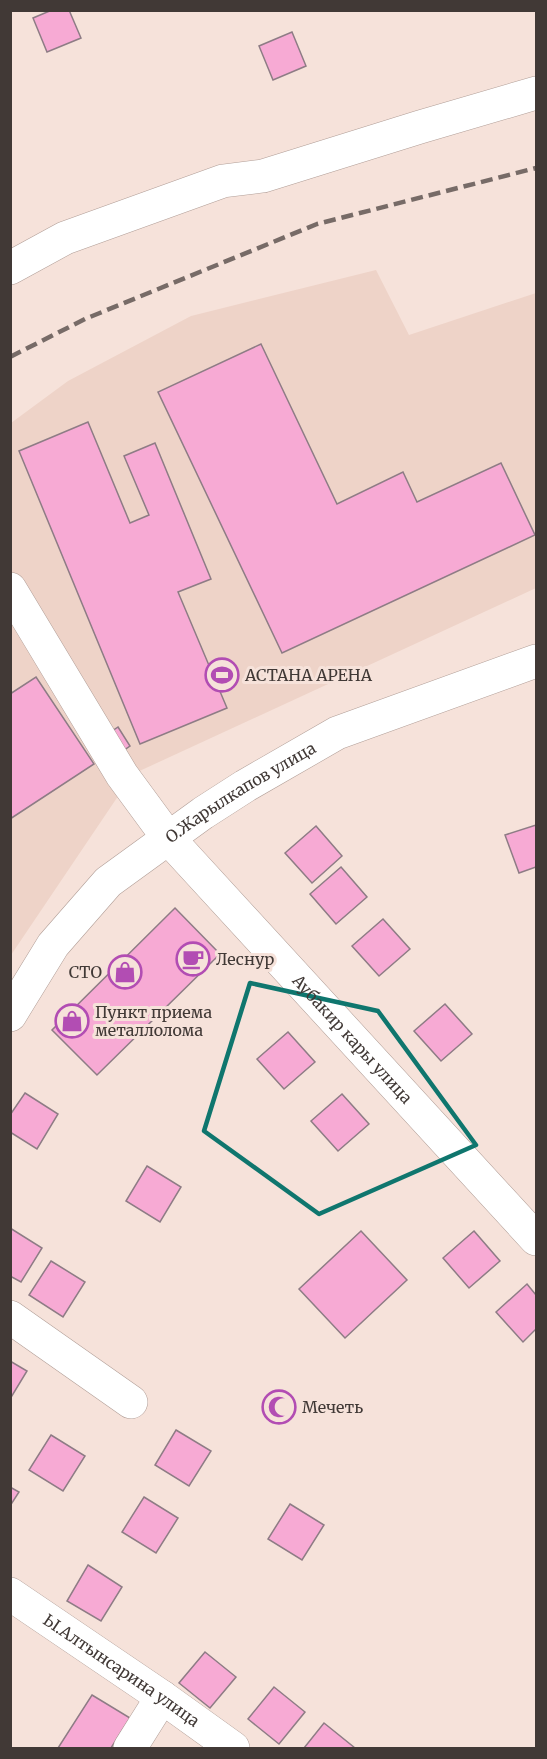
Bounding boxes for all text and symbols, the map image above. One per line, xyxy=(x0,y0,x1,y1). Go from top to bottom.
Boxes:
sports icon: АСТАНА АРЕНА xyxy=(204,657,240,693)
place label: АСТАНА АРЕНА xyxy=(244,665,373,685)
street label: О.Жарылкапов улица xyxy=(161,737,319,847)
cafe icon: Леснур xyxy=(175,941,211,977)
place label: Леснур xyxy=(216,949,274,969)
shop icon: СТО xyxy=(107,954,143,990)
place label: СТО xyxy=(69,962,102,982)
street label: Аубакир кары улица xyxy=(288,970,417,1108)
place label: Пункт приема металлолома xyxy=(95,1002,213,1040)
shop icon: Пункт приема металлолома xyxy=(54,1003,90,1039)
mosque icon: Мечеть xyxy=(261,1389,297,1425)
place label: Мечеть xyxy=(302,1397,363,1417)
street label: Ы.Алтынсарина улица xyxy=(39,1609,204,1731)

